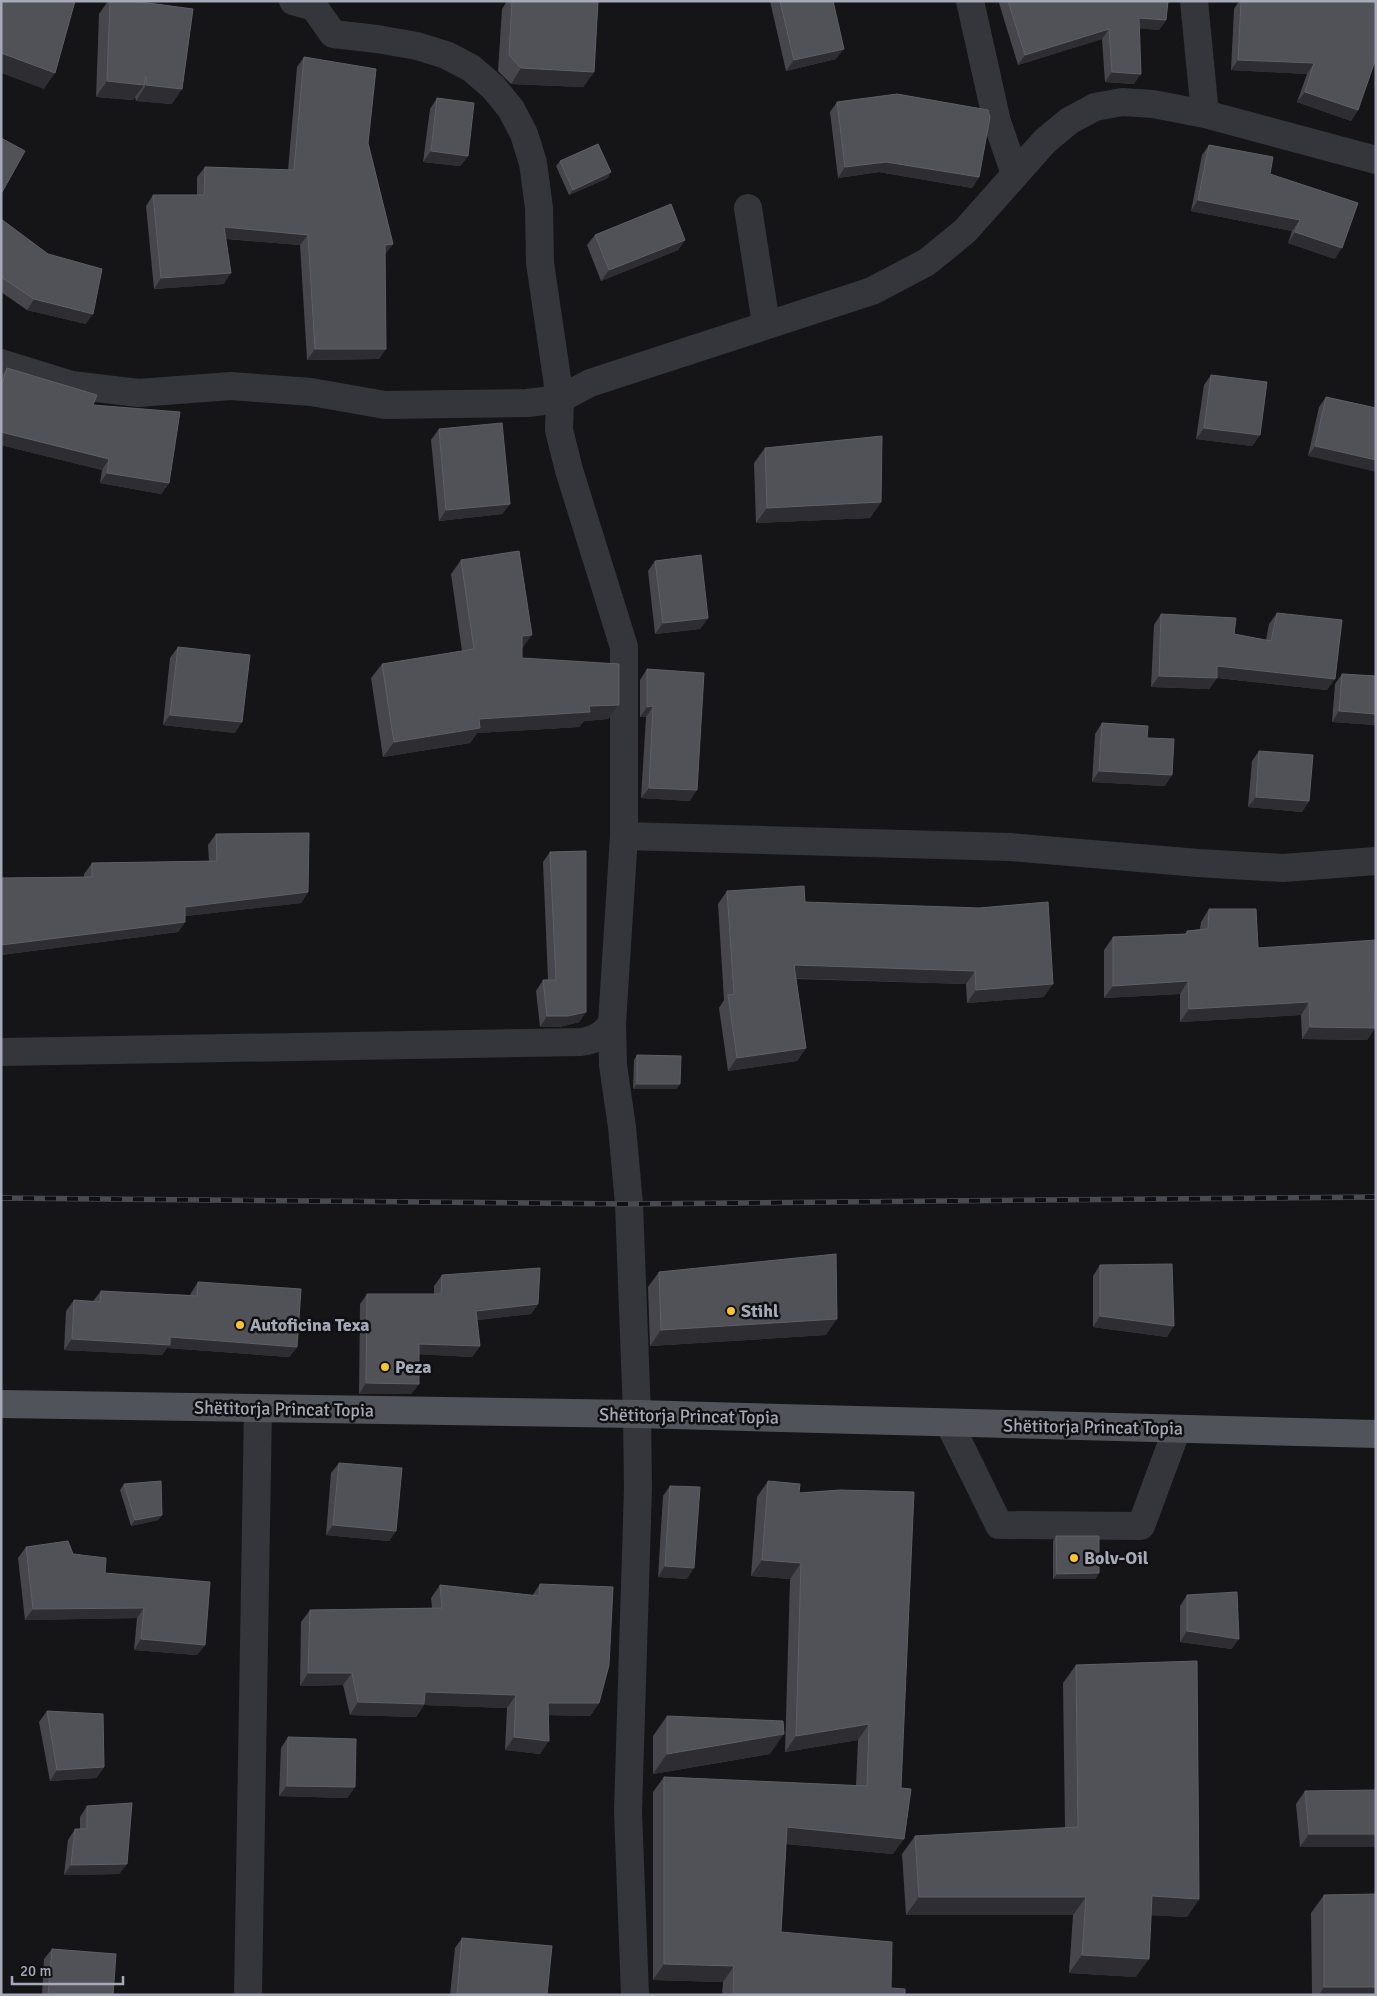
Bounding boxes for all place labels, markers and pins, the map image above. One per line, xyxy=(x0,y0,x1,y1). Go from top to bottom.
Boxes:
place label: Stihl xyxy=(741,1300,779,1322)
marker: Stihl xyxy=(725,1305,737,1317)
place label: Autoficina Texa xyxy=(250,1314,370,1336)
marker: Autoficina Texa xyxy=(234,1319,246,1331)
place label: Peza xyxy=(395,1356,431,1378)
marker: Peza xyxy=(379,1361,391,1373)
place label: Bolv-Oil xyxy=(1084,1547,1149,1569)
marker: Bolv-Oil xyxy=(1068,1552,1080,1564)

